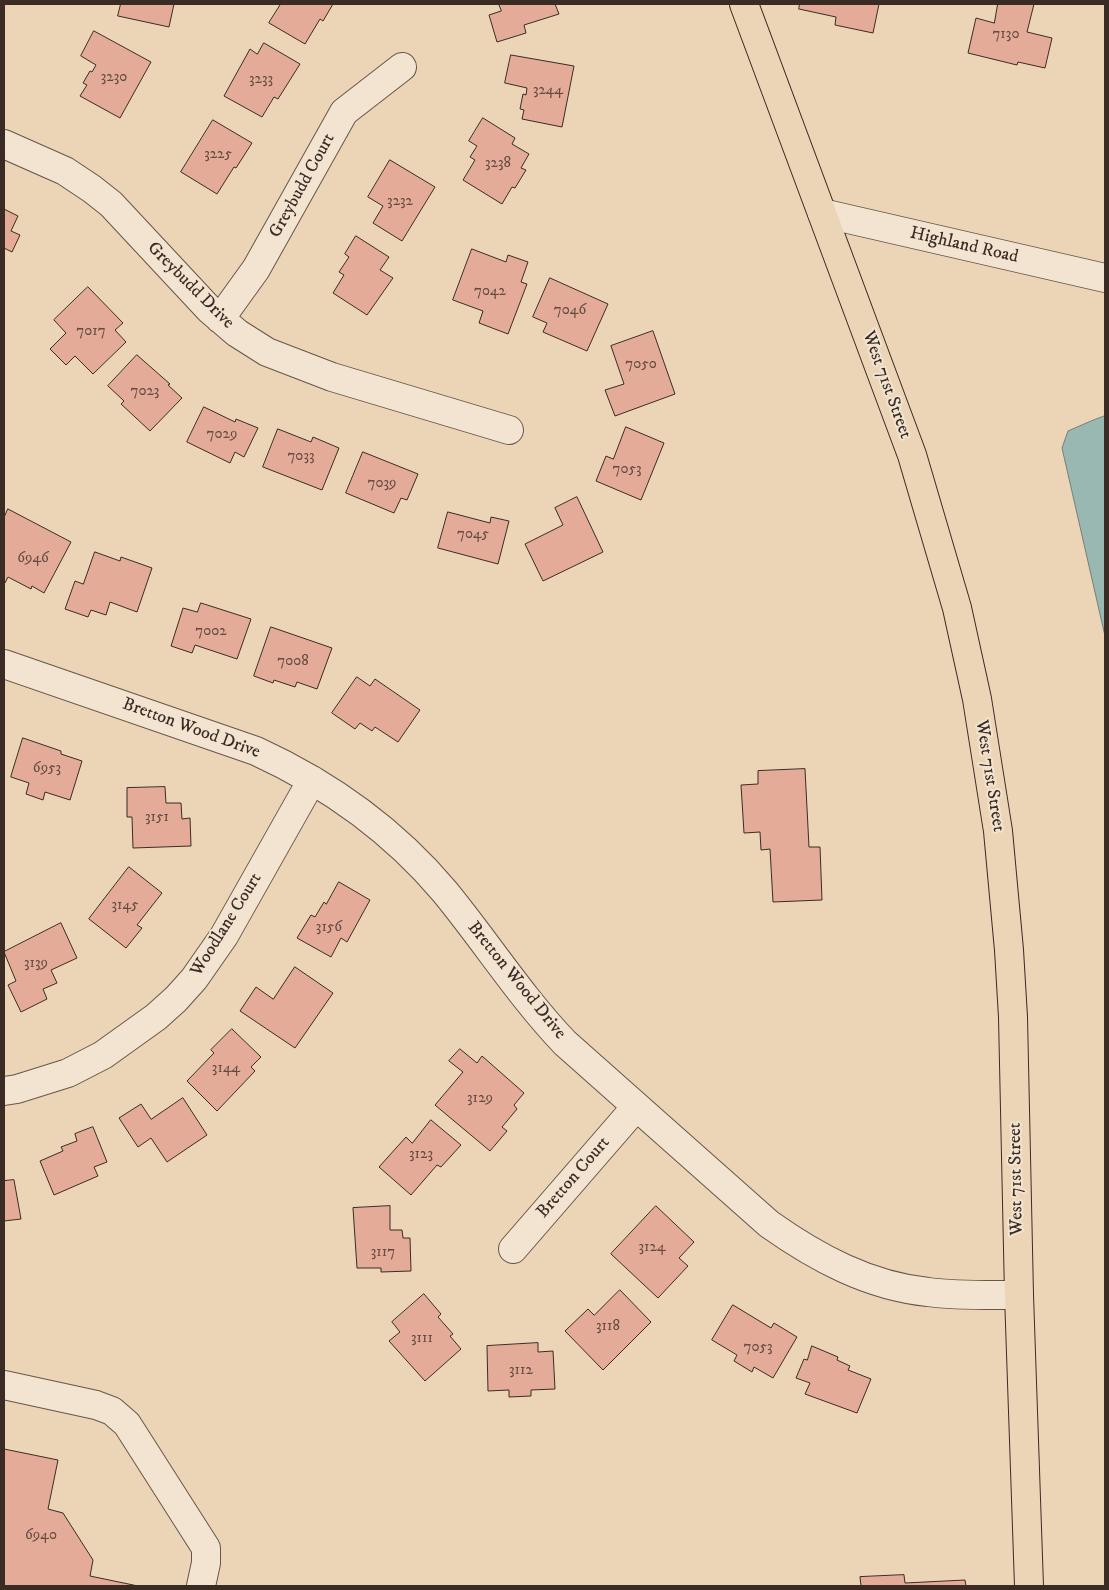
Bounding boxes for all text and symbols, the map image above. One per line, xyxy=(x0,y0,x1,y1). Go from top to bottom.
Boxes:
house number: 7130 xyxy=(992,26,1020,44)
house number: 3230 xyxy=(101,69,127,87)
house number: 3233 xyxy=(249,71,273,89)
house number: 3244 xyxy=(533,82,563,100)
street label: Greybudd Court xyxy=(265,130,341,242)
house number: 3225 xyxy=(204,146,232,164)
house number: 3238 xyxy=(485,155,511,173)
house number: 3232 xyxy=(387,193,413,211)
street label: Highland Road xyxy=(908,223,1020,269)
street label: Greybudd Drive xyxy=(142,238,238,334)
house number: 7042 xyxy=(474,283,506,301)
house number: 7046 xyxy=(554,302,586,320)
house number: 7017 xyxy=(76,323,106,341)
street label: West 71st Street xyxy=(857,328,915,442)
house number: 7050 xyxy=(625,356,657,374)
house number: 7023 xyxy=(131,383,159,401)
house number: 7029 xyxy=(207,426,237,444)
house number: 7033 xyxy=(287,448,315,466)
house number: 7053 xyxy=(612,461,642,479)
house number: 7039 xyxy=(367,475,397,493)
house number: 7045 xyxy=(457,526,489,544)
house number: 6946 xyxy=(17,550,49,568)
house number: 7002 xyxy=(195,623,227,641)
house number: 7008 xyxy=(277,653,309,671)
street label: Bretton Wood Drive xyxy=(119,694,263,764)
street label: West 71st Street xyxy=(969,718,1009,834)
house number: 6953 xyxy=(33,760,61,778)
house number: 3151 xyxy=(145,809,169,827)
street label: Woodlane Court xyxy=(187,869,267,981)
house number: 3145 xyxy=(111,897,139,915)
street label: Bretton Wood Drive xyxy=(462,918,570,1044)
house number: 3156 xyxy=(316,919,342,937)
house number: 3139 xyxy=(24,955,48,973)
house number: 3144 xyxy=(212,1060,240,1078)
house number: 3129 xyxy=(467,1090,493,1108)
street label: West 71st Street xyxy=(1005,1122,1029,1236)
street label: Bretton Court xyxy=(533,1133,615,1223)
house number: 3123 xyxy=(409,1146,433,1164)
house number: 3124 xyxy=(638,1239,666,1257)
house number: 3117 xyxy=(371,1244,395,1262)
house number: 3118 xyxy=(596,1318,620,1336)
house number: 3111 xyxy=(411,1330,433,1348)
house number: 7053 xyxy=(743,1339,773,1357)
house number: 3112 xyxy=(509,1362,533,1380)
house number: 6940 xyxy=(25,1527,57,1545)

